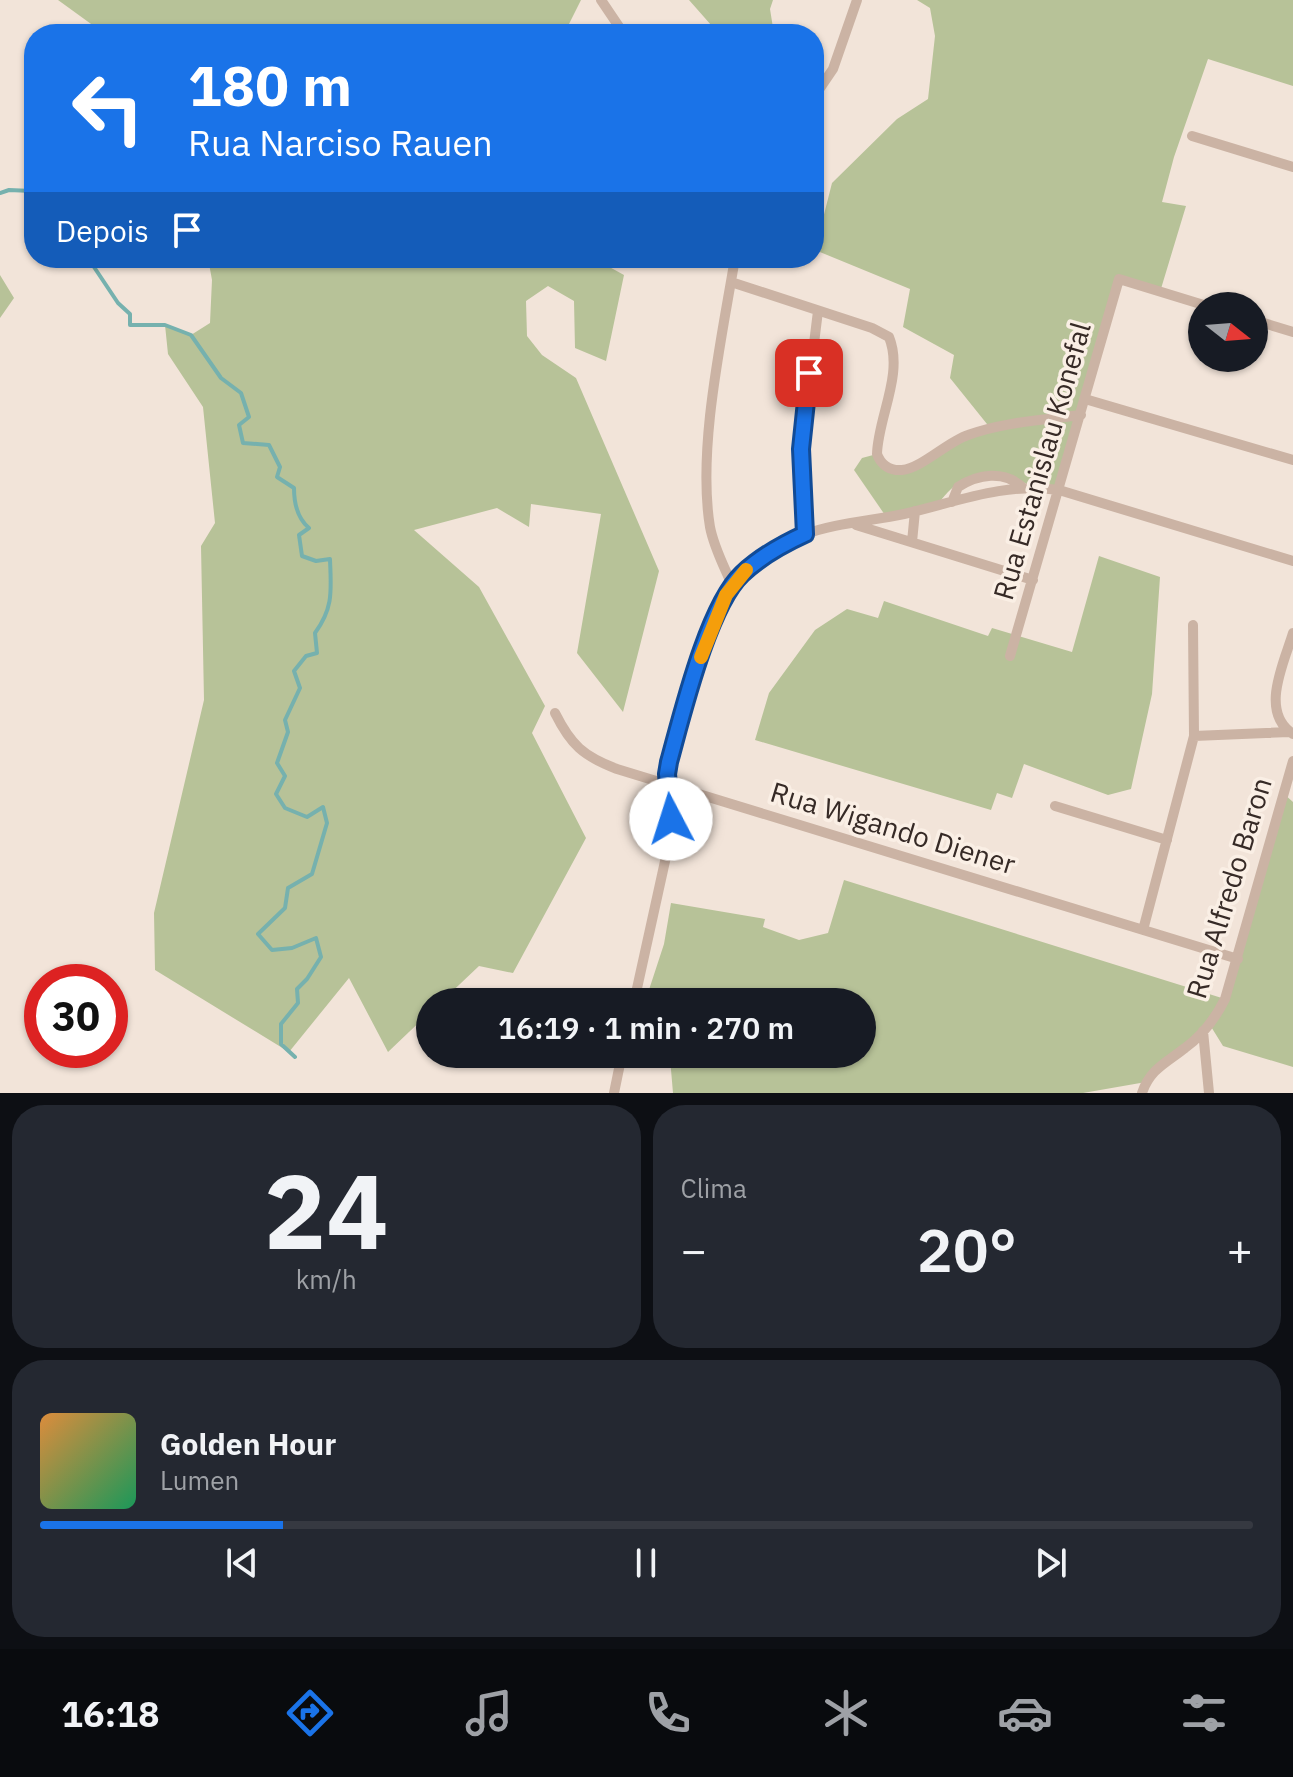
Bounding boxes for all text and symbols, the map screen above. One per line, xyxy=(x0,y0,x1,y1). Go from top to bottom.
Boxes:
text: 180 m xyxy=(188,49,352,121)
icon: left xyxy=(56,56,160,160)
text: Rua Narciso Rauen xyxy=(188,119,493,166)
icon: arrive xyxy=(165,208,209,252)
text: Depois xyxy=(56,211,149,250)
north arrow xyxy=(1188,292,1268,372)
map controls xyxy=(1188,292,1268,372)
street label: Rua Estanislau Konefal xyxy=(984,318,1099,604)
pin xyxy=(775,339,843,407)
icon: arrive xyxy=(787,351,831,395)
street label: Rua Wigando Diener xyxy=(766,773,1020,882)
street label: Rua Alfredo Baron xyxy=(1177,773,1280,1003)
position arrow xyxy=(629,777,713,861)
speed limit sign: 30 xyxy=(24,964,128,1068)
text: 16:19 · 1 min · 270 m xyxy=(498,1008,794,1047)
text: 24 xyxy=(264,1142,389,1278)
text: Clima xyxy=(681,1171,747,1205)
text: 20° xyxy=(917,1210,1017,1289)
text: − xyxy=(681,1221,707,1278)
text: + xyxy=(1227,1221,1253,1278)
text: km/h xyxy=(296,1262,357,1296)
text: Golden Hour xyxy=(160,1424,336,1463)
text: Lumen xyxy=(160,1463,239,1497)
icon: previous xyxy=(220,1541,264,1585)
icon: pause xyxy=(624,1541,668,1585)
icon: next xyxy=(1029,1541,1073,1585)
icon: directions xyxy=(282,1685,338,1741)
icon: music xyxy=(461,1685,517,1741)
icon: phone xyxy=(640,1685,696,1741)
icon: climate xyxy=(818,1685,874,1741)
icon: car xyxy=(997,1685,1053,1741)
icon: filters xyxy=(1176,1685,1232,1741)
text: 16:18 xyxy=(61,1690,160,1737)

